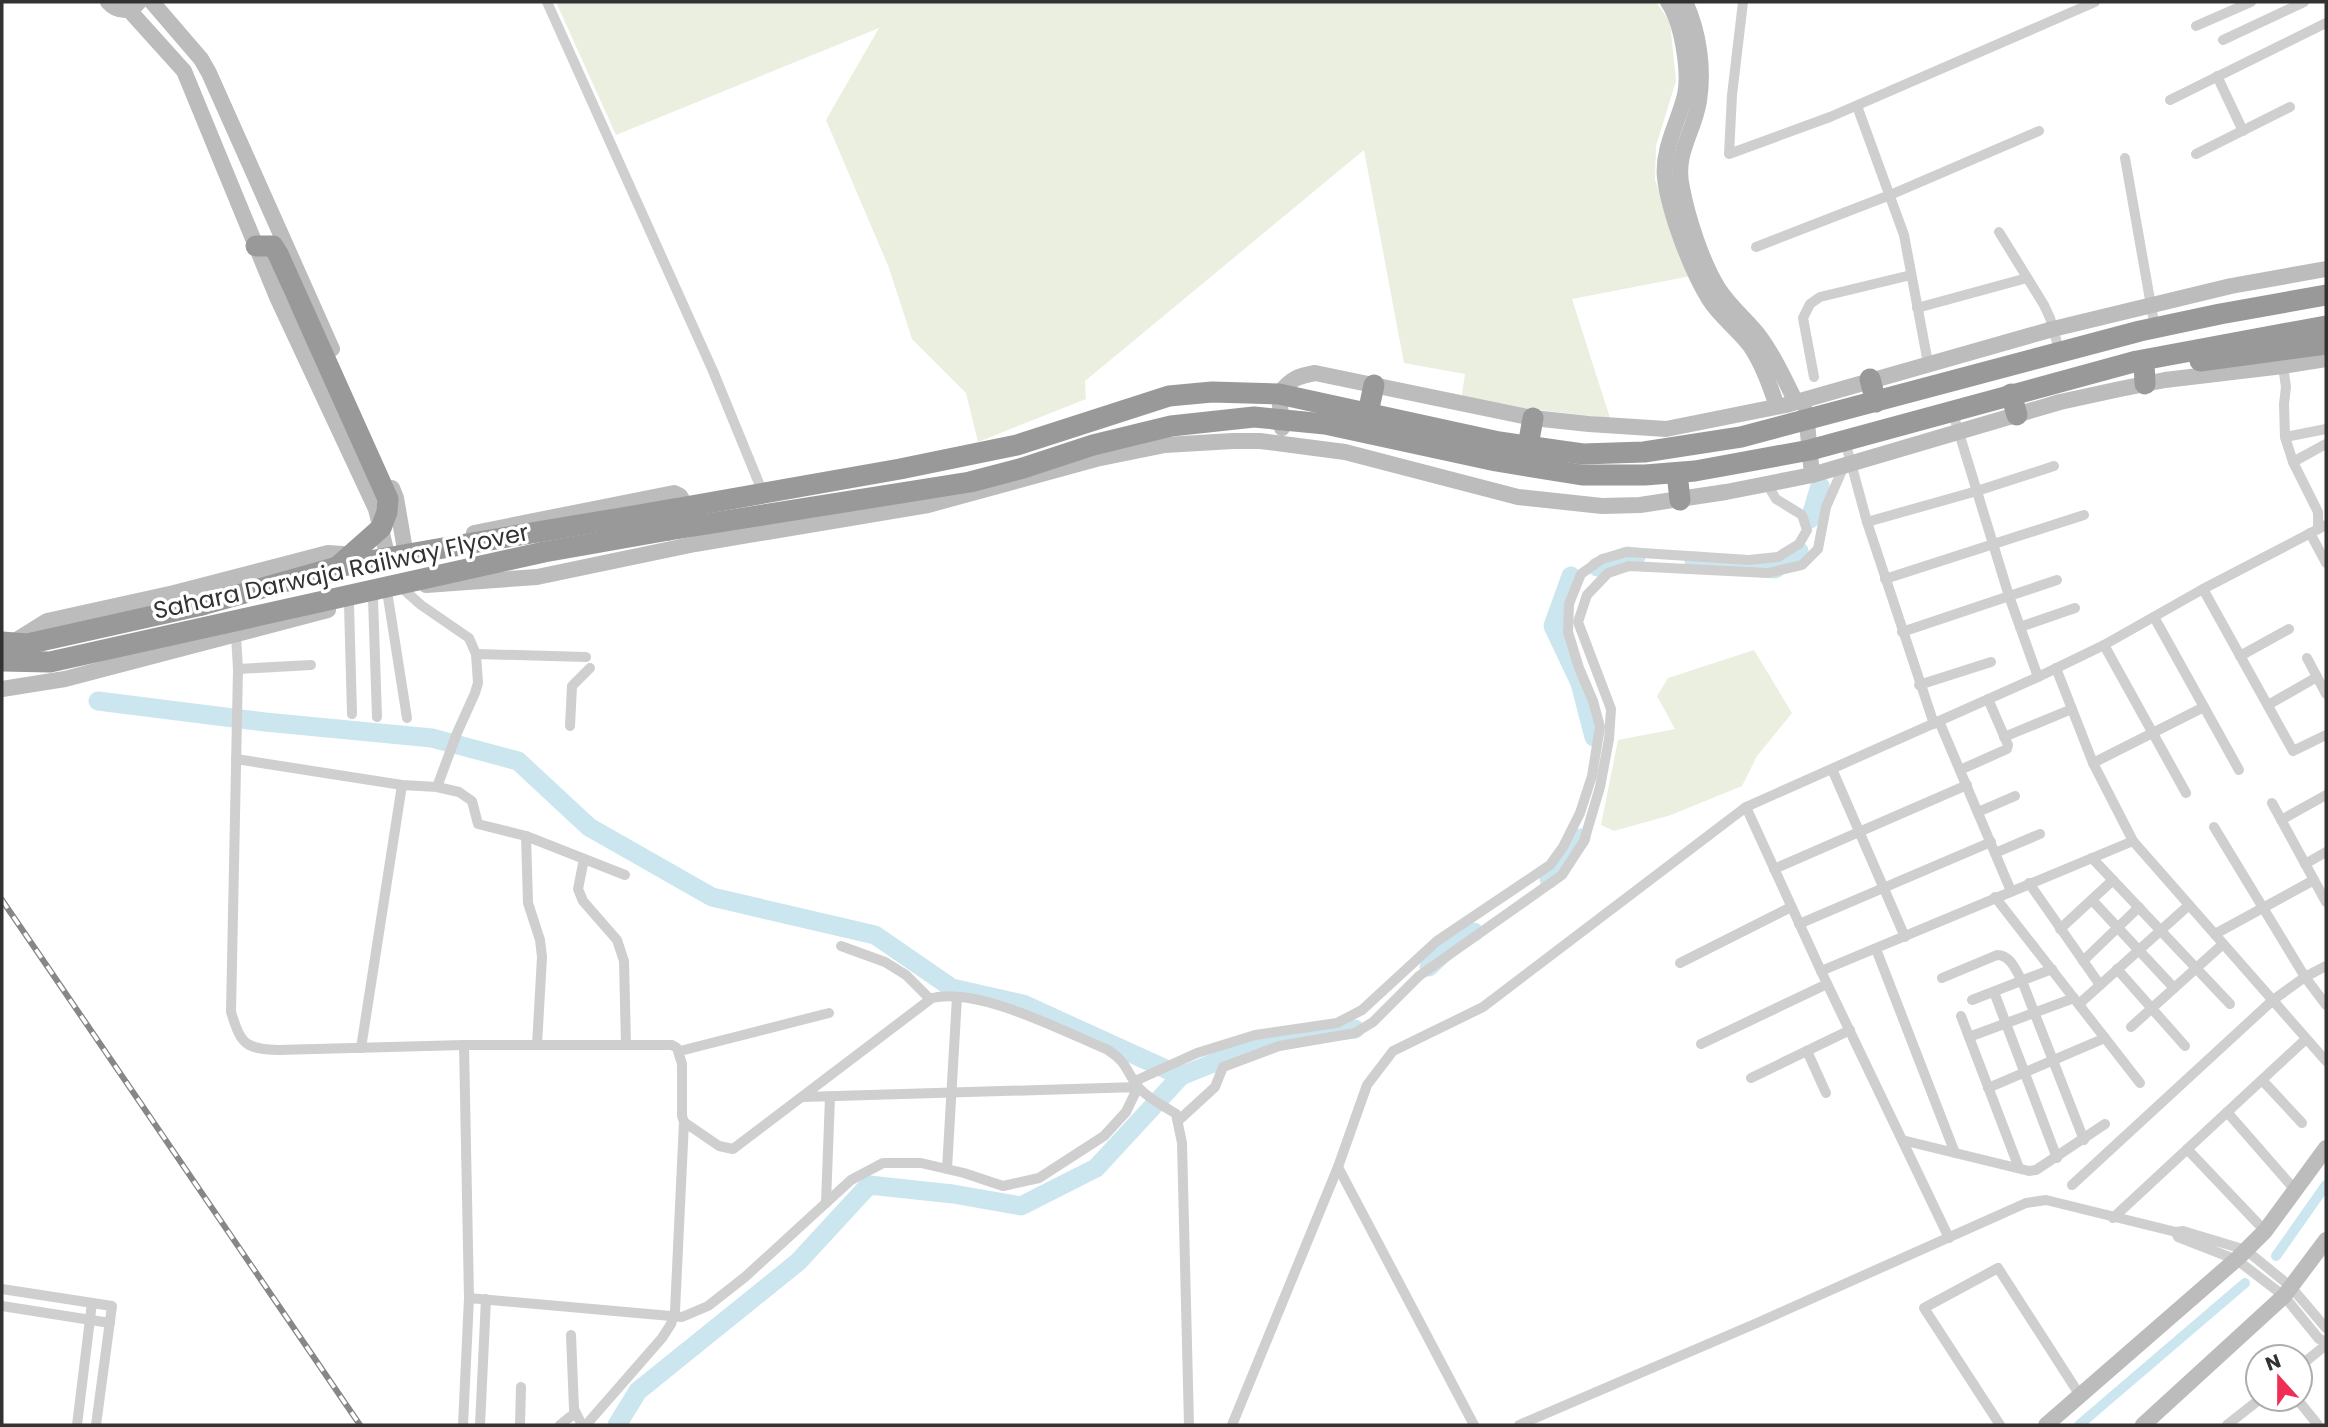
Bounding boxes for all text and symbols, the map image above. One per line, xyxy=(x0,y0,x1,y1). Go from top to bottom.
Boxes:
street label: Sahara Darwaja Railway Flyover xyxy=(150,515,532,627)
north arrow xyxy=(2244,1343,2314,1413)
text: N xyxy=(2262,1347,2285,1378)

